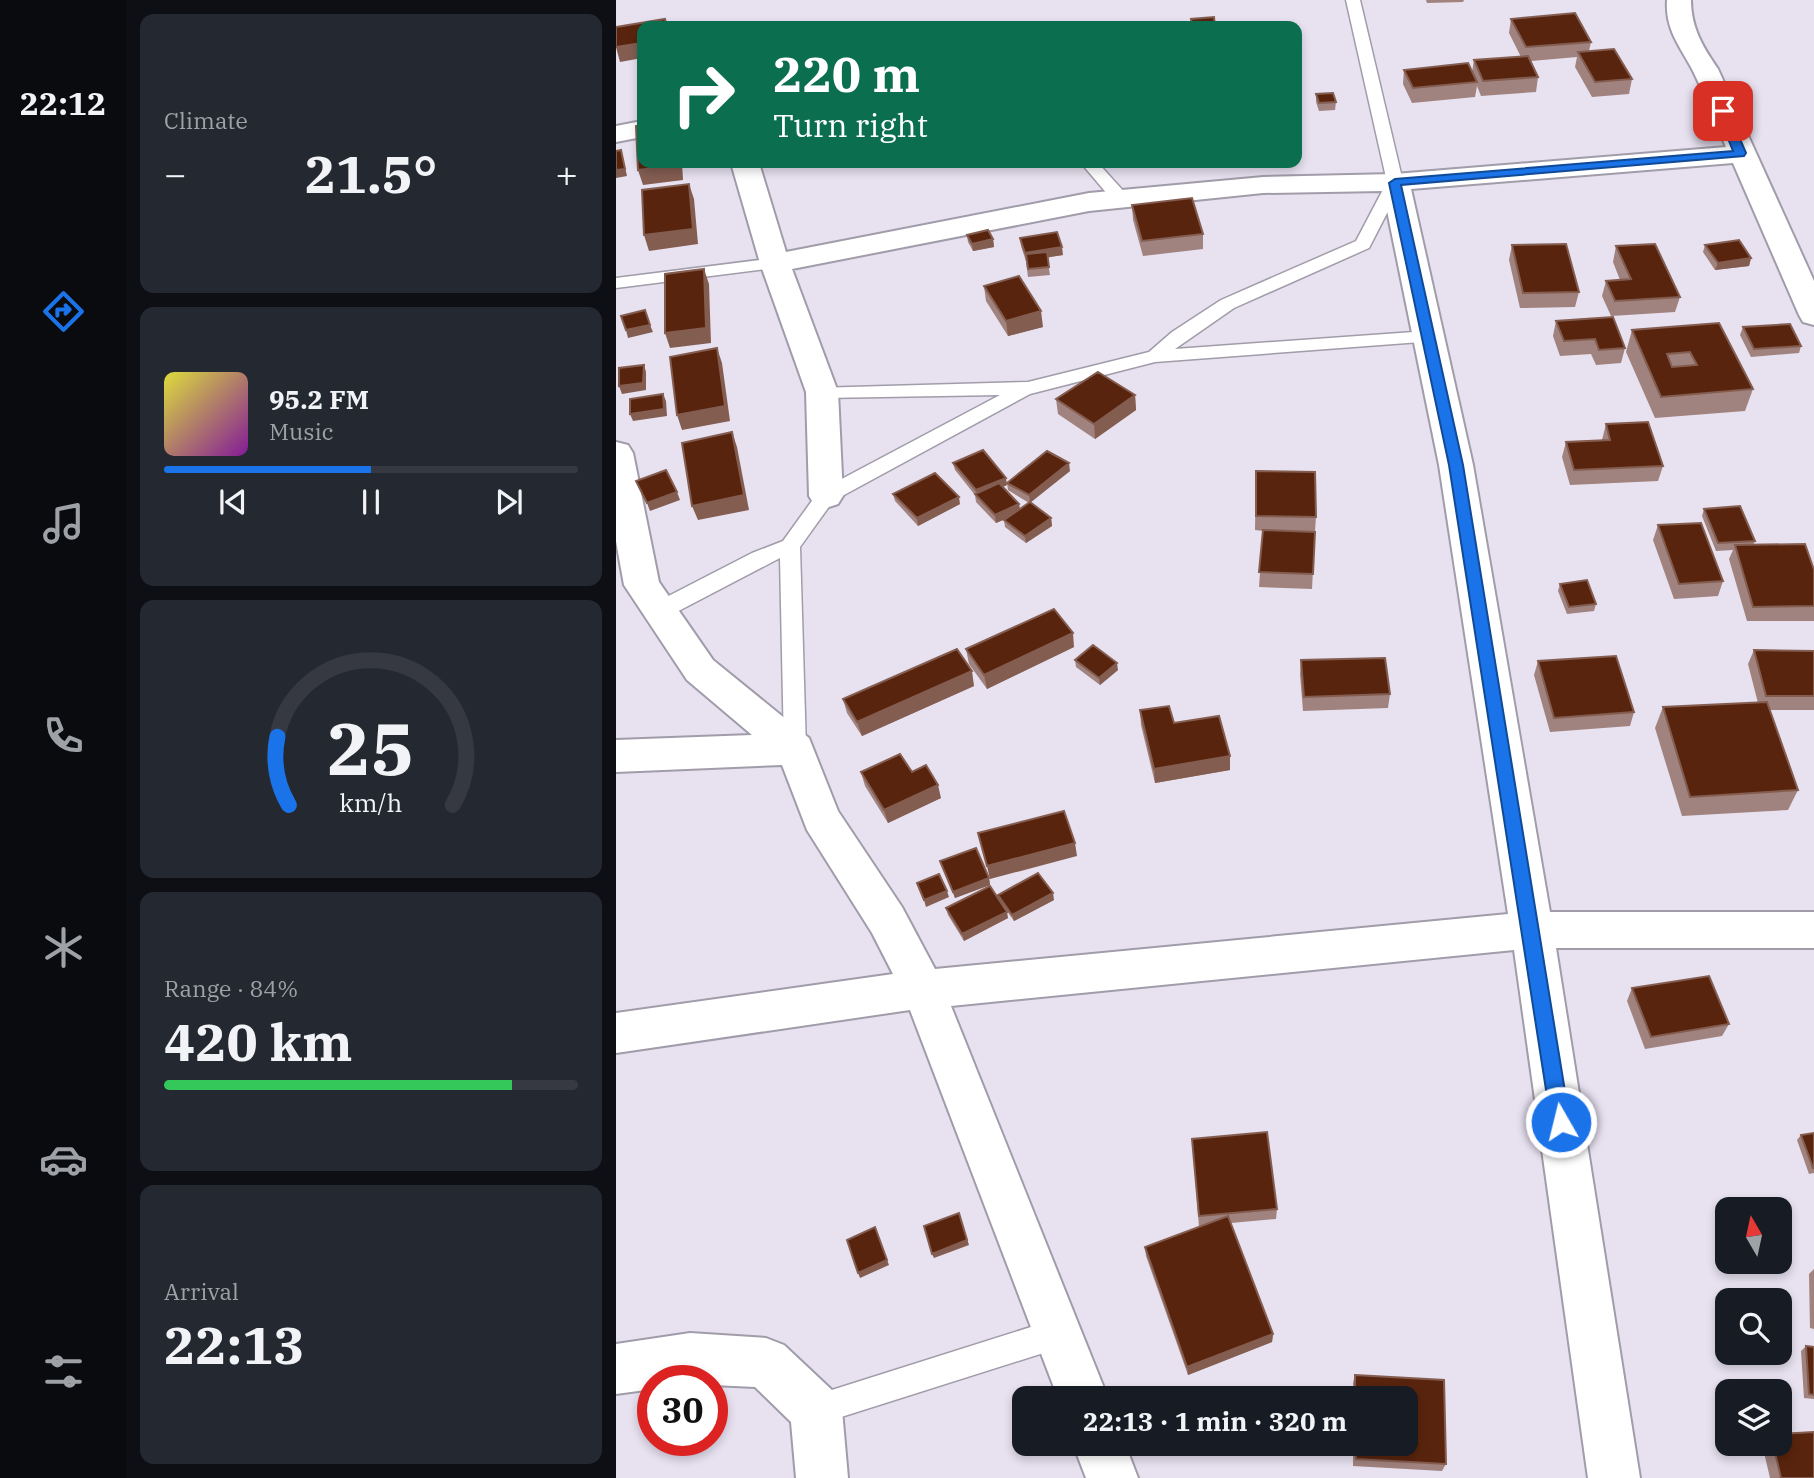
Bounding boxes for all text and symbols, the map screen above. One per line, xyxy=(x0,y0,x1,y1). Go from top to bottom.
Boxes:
text: 220 m xyxy=(773,42,920,105)
icon: right xyxy=(658,49,749,140)
pin xyxy=(1693,81,1753,141)
text: 22:12 xyxy=(20,82,106,124)
icon: arrive xyxy=(1704,92,1742,130)
text: Turn right xyxy=(773,104,928,146)
text: Climate xyxy=(164,105,248,135)
text: 21.5° xyxy=(305,140,437,207)
text: − xyxy=(164,149,187,198)
text: + xyxy=(555,149,578,198)
icon: directions xyxy=(39,287,88,336)
text: 95.2 FM xyxy=(269,382,369,416)
text: Music xyxy=(269,416,334,446)
icon: previous xyxy=(214,483,252,521)
icon: pause xyxy=(352,483,390,521)
icon: next xyxy=(490,483,528,521)
icon: music xyxy=(39,499,88,548)
text: 25 xyxy=(327,700,415,795)
icon: phone xyxy=(39,711,88,760)
text: km/h xyxy=(339,786,403,819)
icon: climate xyxy=(39,923,88,972)
text: Range · 84% xyxy=(164,973,298,1003)
text: 420 km xyxy=(164,1008,353,1075)
position arrow xyxy=(1524,1085,1598,1159)
icon: car xyxy=(39,1135,88,1184)
north arrow xyxy=(1715,1197,1792,1274)
map controls xyxy=(1715,1197,1792,1456)
text: Arrival xyxy=(164,1276,239,1306)
button: search xyxy=(1715,1288,1792,1365)
text: 22:13 xyxy=(164,1311,305,1378)
icon: filters xyxy=(39,1347,88,1396)
speed limit sign: 30 xyxy=(637,1365,728,1456)
button: layers xyxy=(1715,1379,1792,1456)
text: 22:13 · 1 min · 320 m xyxy=(1083,1404,1347,1438)

